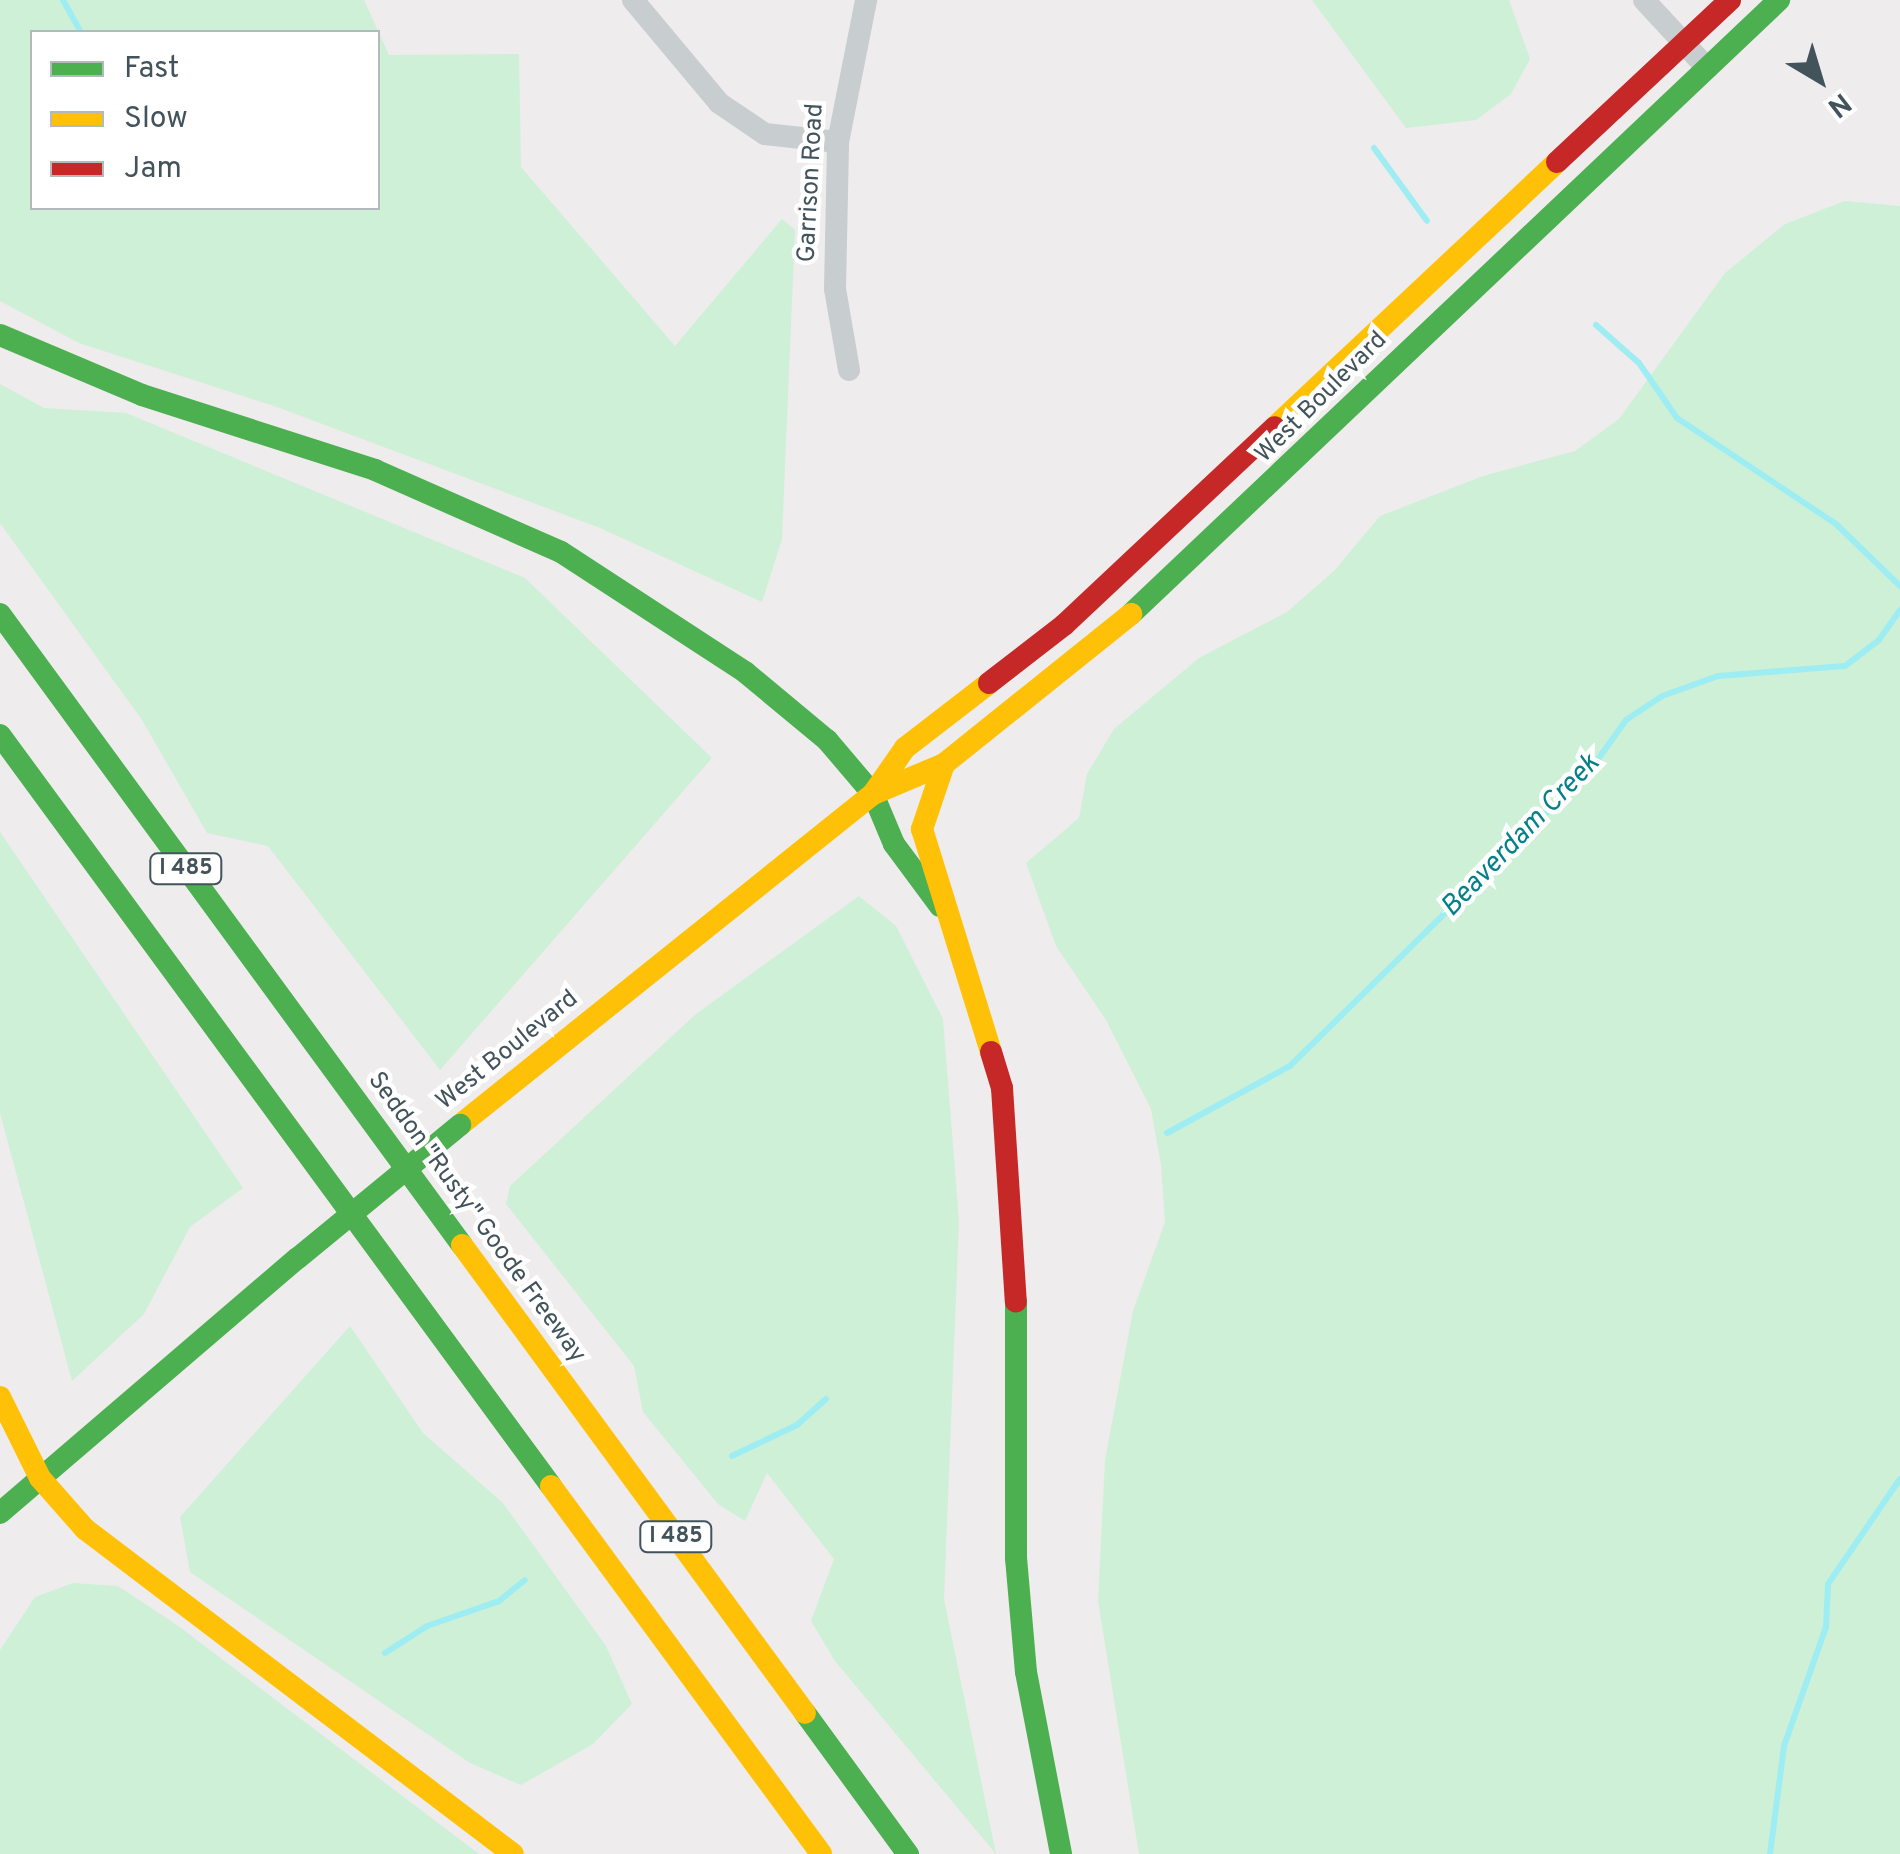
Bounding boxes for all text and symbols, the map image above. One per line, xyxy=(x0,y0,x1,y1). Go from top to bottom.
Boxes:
legend xyxy=(30,30,380,210)
north arrow xyxy=(1770,30,1870,130)
text: Fast xyxy=(124,51,179,88)
text: N xyxy=(1819,83,1857,124)
text: Slow xyxy=(124,101,188,138)
street label: Garrison Road xyxy=(793,103,831,263)
text: Jam xyxy=(124,151,182,188)
street label: West Boulevard xyxy=(1250,326,1394,470)
water label: Beaverdam Creek xyxy=(1435,748,1607,924)
road number: I 485 xyxy=(148,852,224,886)
street label: West Boulevard xyxy=(431,985,585,1117)
street label: Seddon "Rusty" Goode Freeway xyxy=(360,1067,592,1369)
road number: I 485 xyxy=(638,1520,714,1554)

